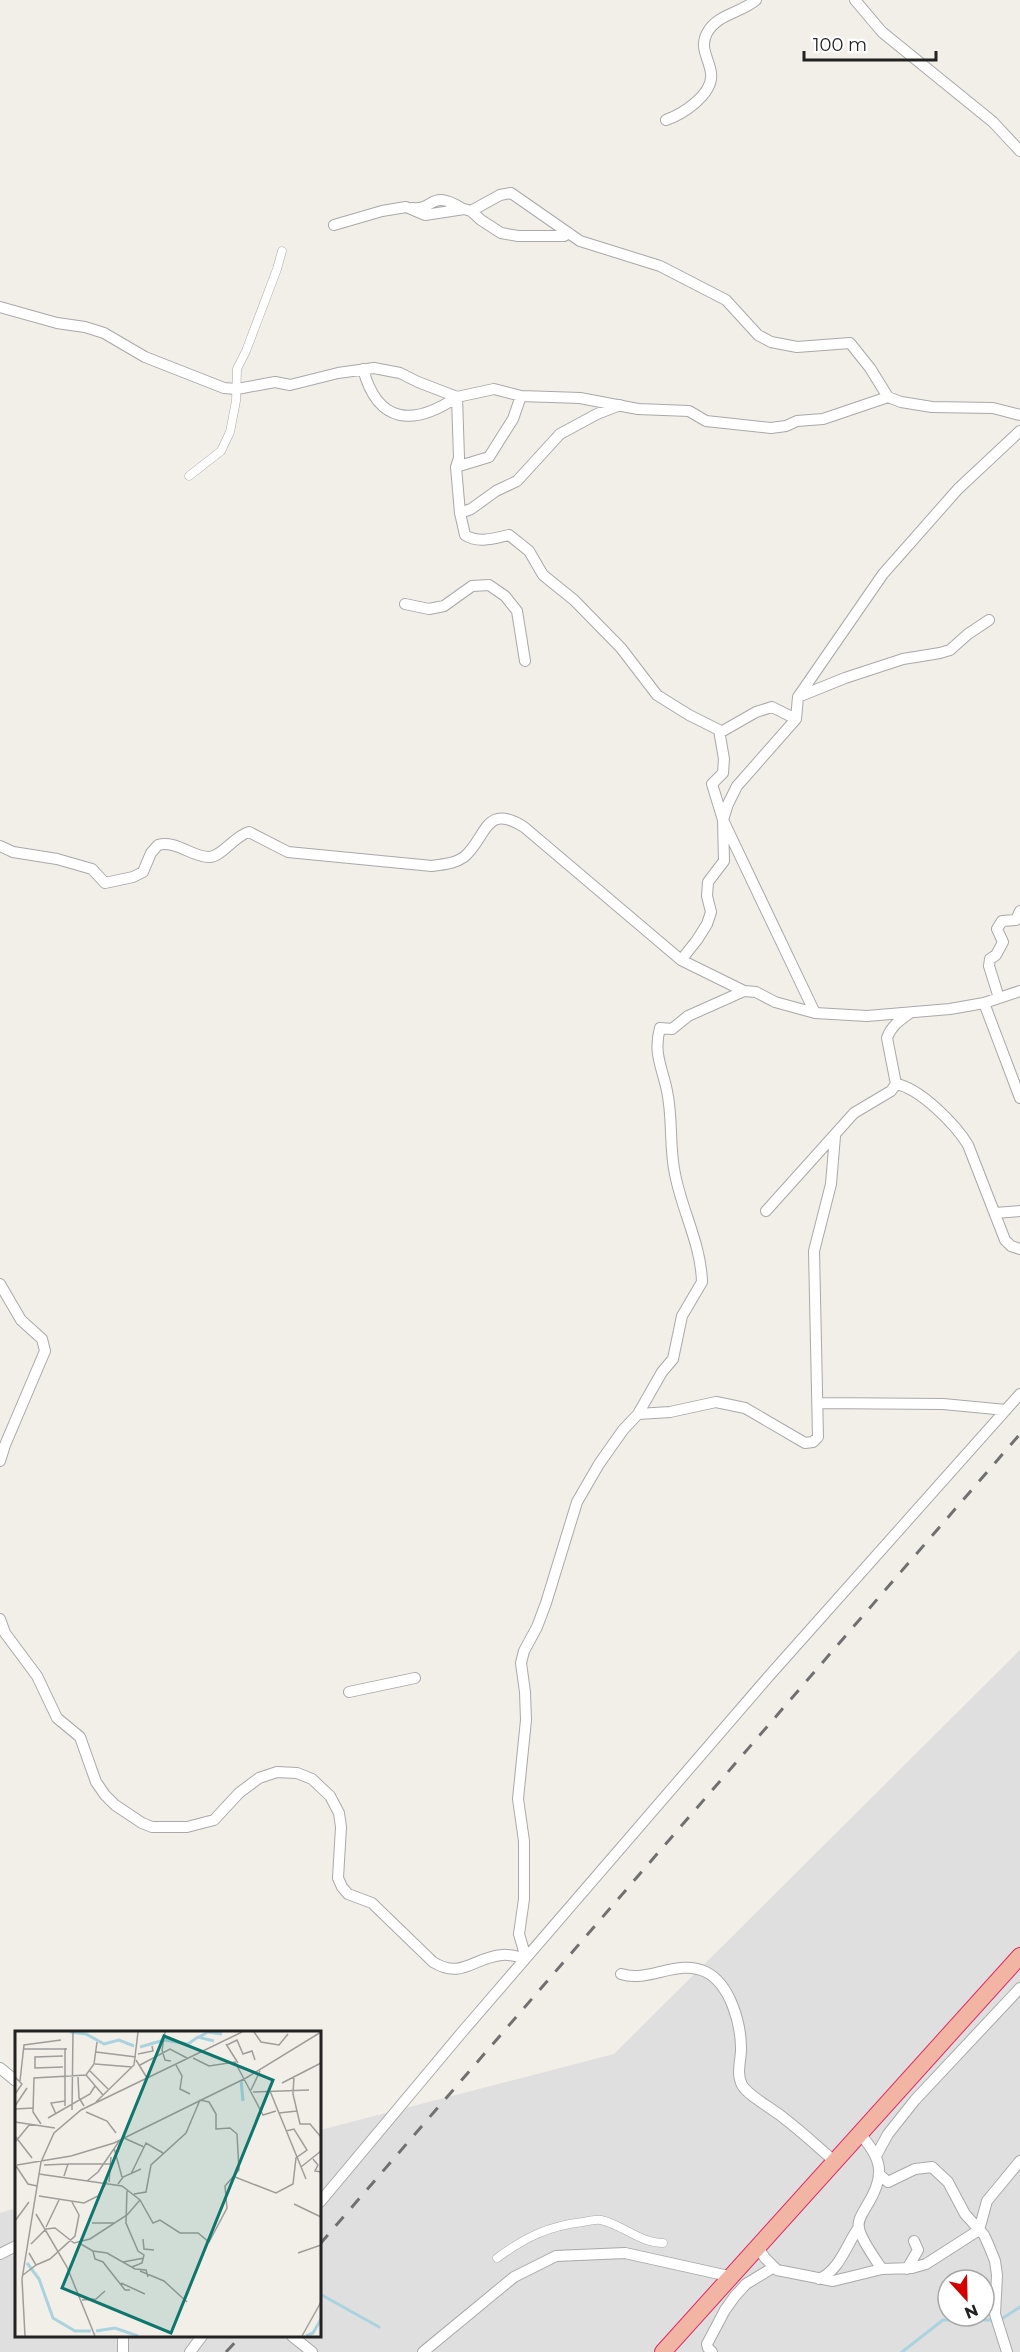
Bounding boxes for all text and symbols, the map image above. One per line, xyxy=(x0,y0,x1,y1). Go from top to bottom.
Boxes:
scale bar xyxy=(804,24,936,62)
text: 100 m xyxy=(813,34,867,56)
inset map xyxy=(15,2031,321,2337)
north arrow xyxy=(936,2268,996,2328)
text: N xyxy=(962,2300,981,2323)

